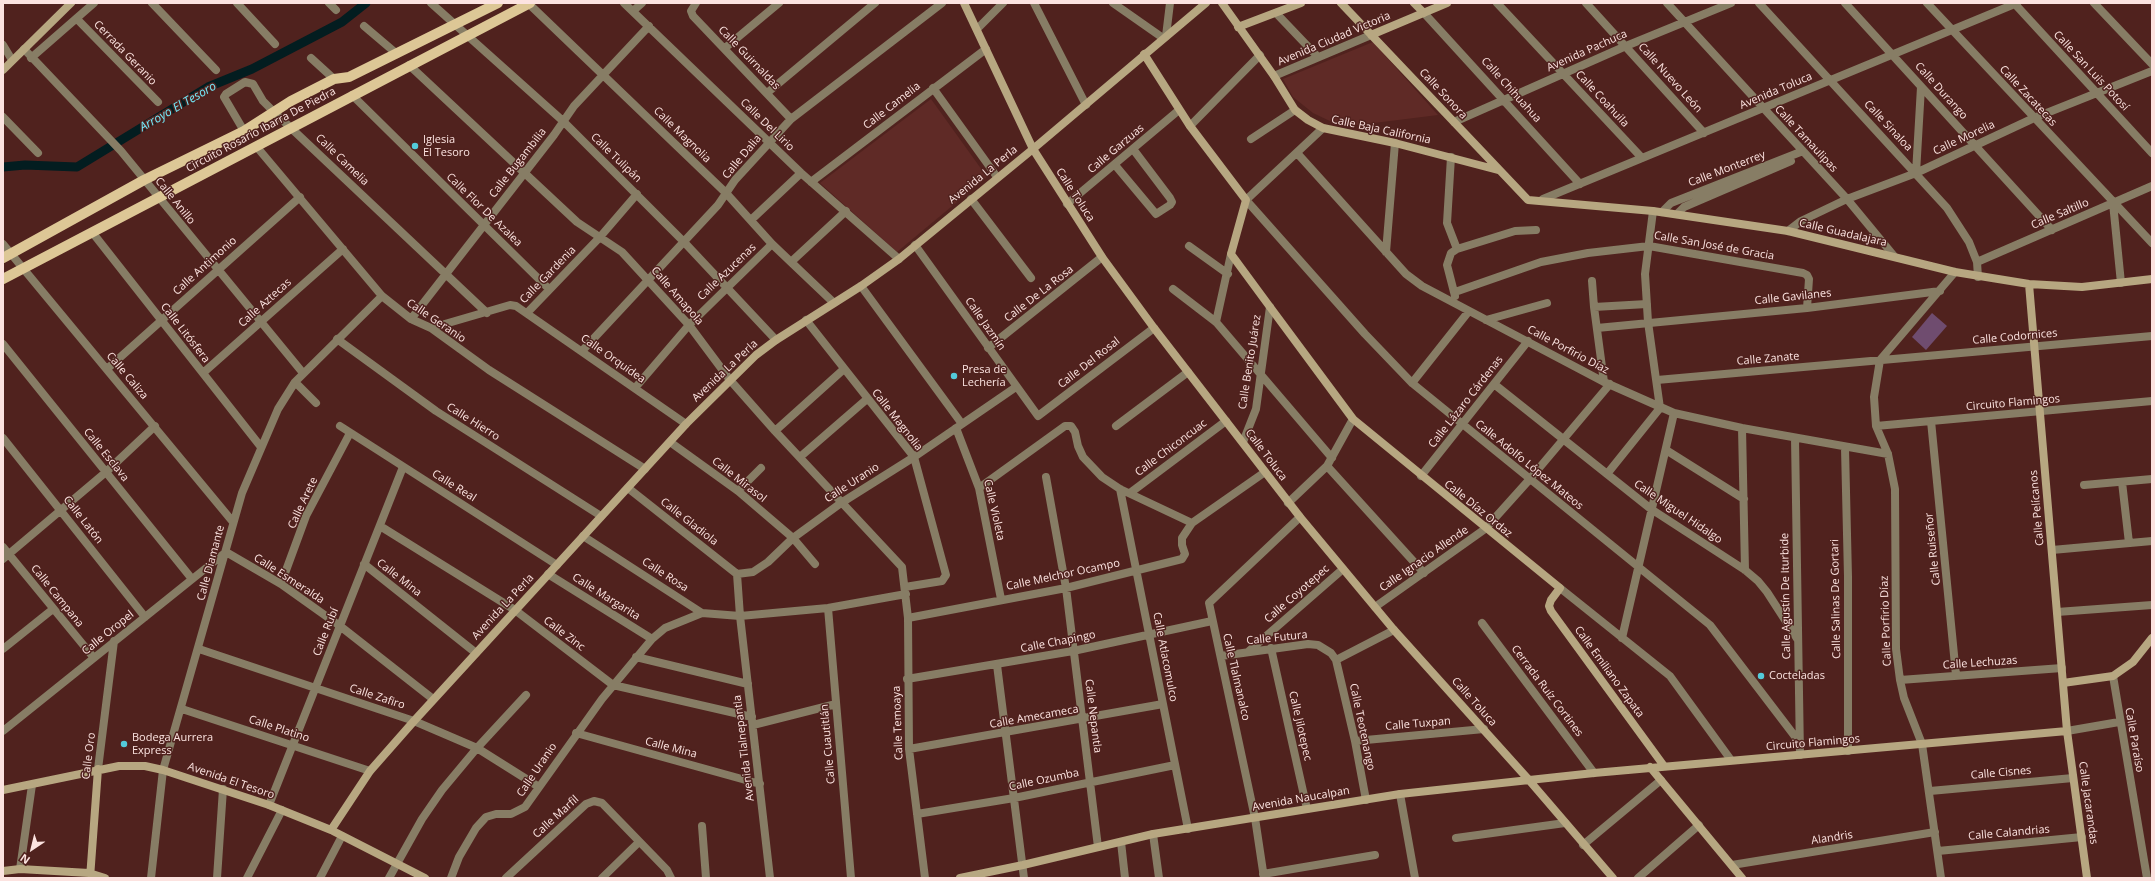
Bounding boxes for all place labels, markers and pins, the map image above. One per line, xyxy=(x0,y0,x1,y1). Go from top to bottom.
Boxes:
place label: Iglesia El Tesoro xyxy=(423,133,470,159)
marker: Iglesia El Tesoro xyxy=(410,141,420,151)
place label: Presa de Lechería xyxy=(962,363,1006,389)
marker: Presa de Lechería xyxy=(949,371,959,381)
place label: Cocteladas xyxy=(1769,669,1825,683)
marker: Cocteladas xyxy=(1756,671,1766,681)
place label: Bodega Aurrera Express xyxy=(132,731,213,757)
marker: Bodega Aurrera Express xyxy=(119,739,129,749)

